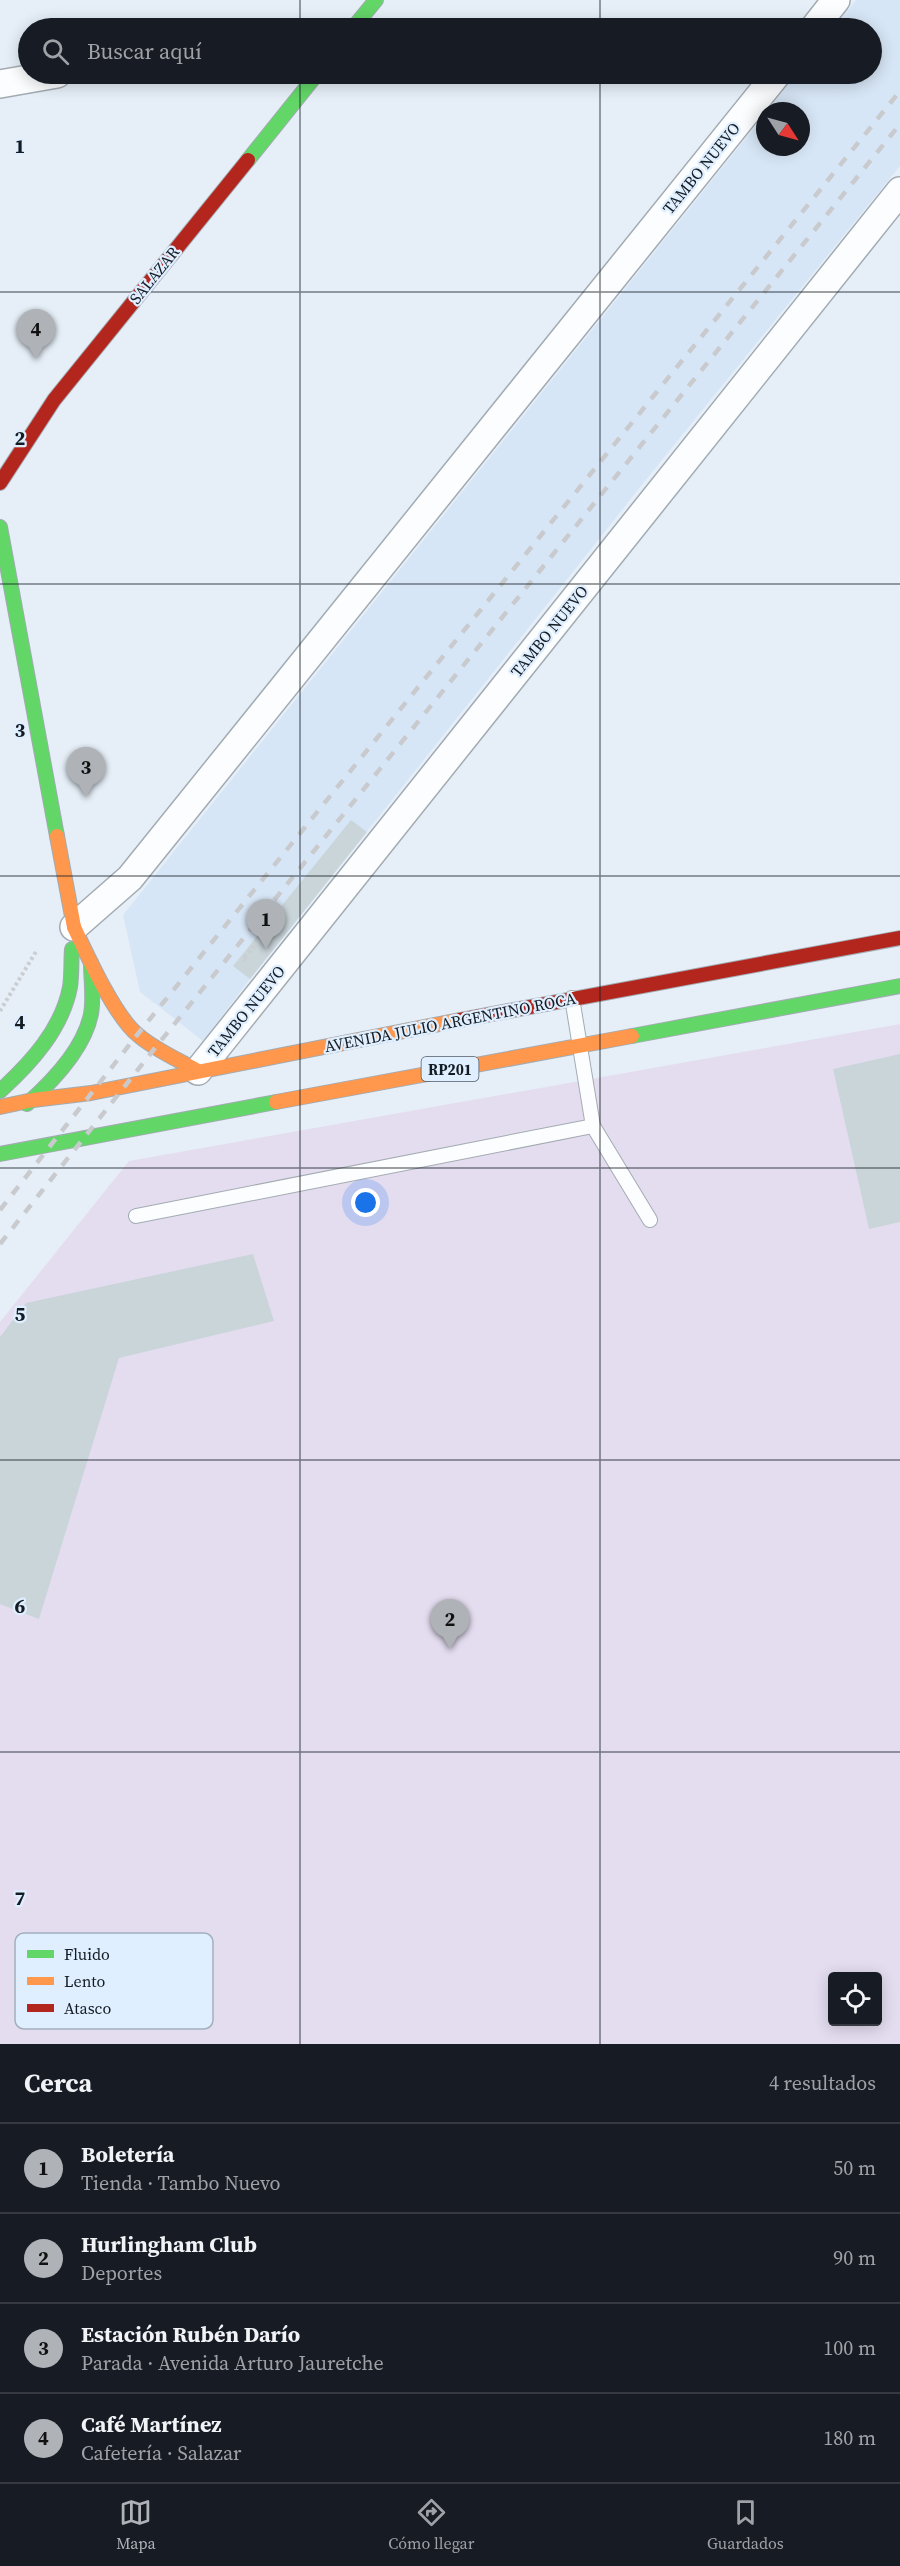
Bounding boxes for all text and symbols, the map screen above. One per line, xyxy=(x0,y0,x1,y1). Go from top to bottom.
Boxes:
search box xyxy=(18,18,882,84)
icon: search xyxy=(39,35,72,68)
text: Buscar aquí xyxy=(87,36,202,66)
north arrow xyxy=(756,102,810,156)
street label: TAMBO NUEVO xyxy=(657,118,745,218)
text: 1 xyxy=(15,132,25,160)
street label: SALAZAR xyxy=(124,241,184,308)
pin: 4 xyxy=(16,310,56,359)
text: 2 xyxy=(15,424,26,452)
street label: TAMBO NUEVO xyxy=(505,581,593,681)
text: 3 xyxy=(15,716,26,744)
pin: 3 xyxy=(66,748,106,797)
pin: 1 xyxy=(246,900,286,949)
street label: TAMBO NUEVO xyxy=(202,961,290,1061)
street label: AVENIDA JULIO ARGENTINO ROCA xyxy=(322,987,578,1057)
text: 4 xyxy=(15,1008,26,1036)
road number: RP201 xyxy=(422,1057,478,1081)
your location xyxy=(351,1188,380,1217)
text: 5 xyxy=(15,1300,26,1328)
text: 6 xyxy=(15,1592,26,1620)
pin: 2 xyxy=(430,1600,470,1649)
text: 7 xyxy=(15,1884,26,1912)
legend xyxy=(15,1933,213,2029)
text: Fluido xyxy=(64,1943,110,1965)
text: Lento xyxy=(64,1970,106,1992)
map controls xyxy=(828,1972,882,2026)
button: locate xyxy=(828,1972,882,2026)
text: Atasco xyxy=(64,1997,111,2019)
text: Cerca xyxy=(24,2065,92,2101)
text: 4 resultados xyxy=(769,2069,876,2097)
text: Boletería xyxy=(81,2139,175,2169)
text: 1 xyxy=(38,2154,49,2182)
text: 50 m xyxy=(833,2154,876,2182)
text: Tienda · Tambo Nuevo xyxy=(81,2169,281,2197)
text: Hurlingham Club xyxy=(81,2229,257,2259)
text: 2 xyxy=(38,2244,49,2272)
text: 90 m xyxy=(833,2244,876,2272)
text: Deportes xyxy=(81,2259,162,2287)
text: Estación Rubén Darío xyxy=(81,2319,300,2349)
text: 3 xyxy=(38,2334,49,2362)
text: 100 m xyxy=(823,2334,876,2362)
text: Parada · Avenida Arturo Jauretche xyxy=(81,2349,384,2377)
text: Café Martínez xyxy=(81,2409,222,2439)
text: 4 xyxy=(38,2424,49,2452)
text: 180 m xyxy=(823,2424,876,2452)
text: Cafetería · Salazar xyxy=(81,2439,241,2467)
tab: Mapa xyxy=(116,2496,156,2554)
tab: Cómo llegar xyxy=(388,2496,474,2554)
tab: Guardados xyxy=(707,2496,784,2554)

